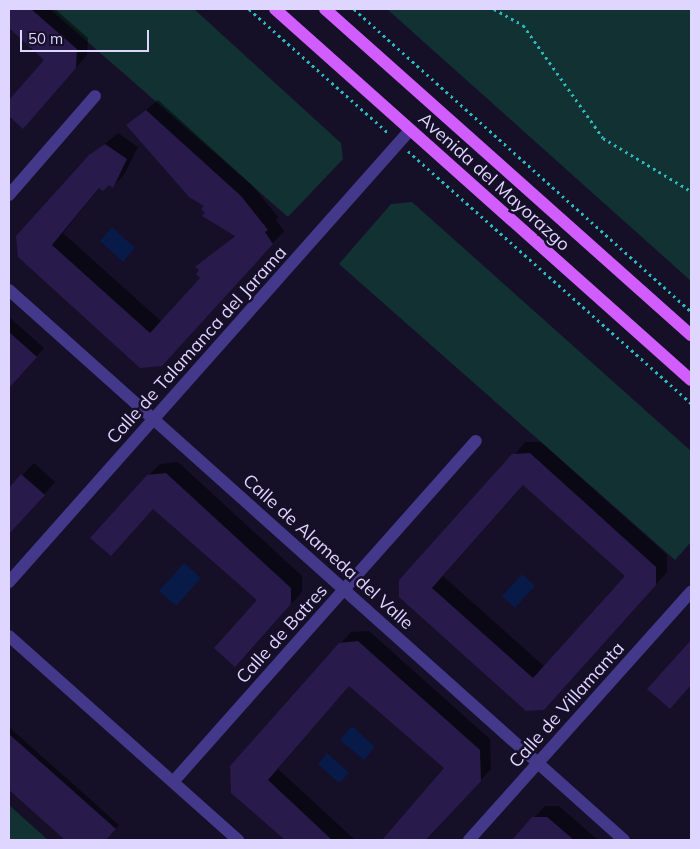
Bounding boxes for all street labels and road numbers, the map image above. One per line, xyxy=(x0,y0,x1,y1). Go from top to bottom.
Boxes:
street label: Avenida del Mayorazgo xyxy=(414,108,574,256)
street label: Calle de Talamanca del Jarama xyxy=(103,242,291,448)
street label: Calle de Alameda del Valle xyxy=(238,470,418,634)
street label: Calle de Batres xyxy=(232,580,332,688)
street label: Calle de Villamanta xyxy=(505,638,629,772)

